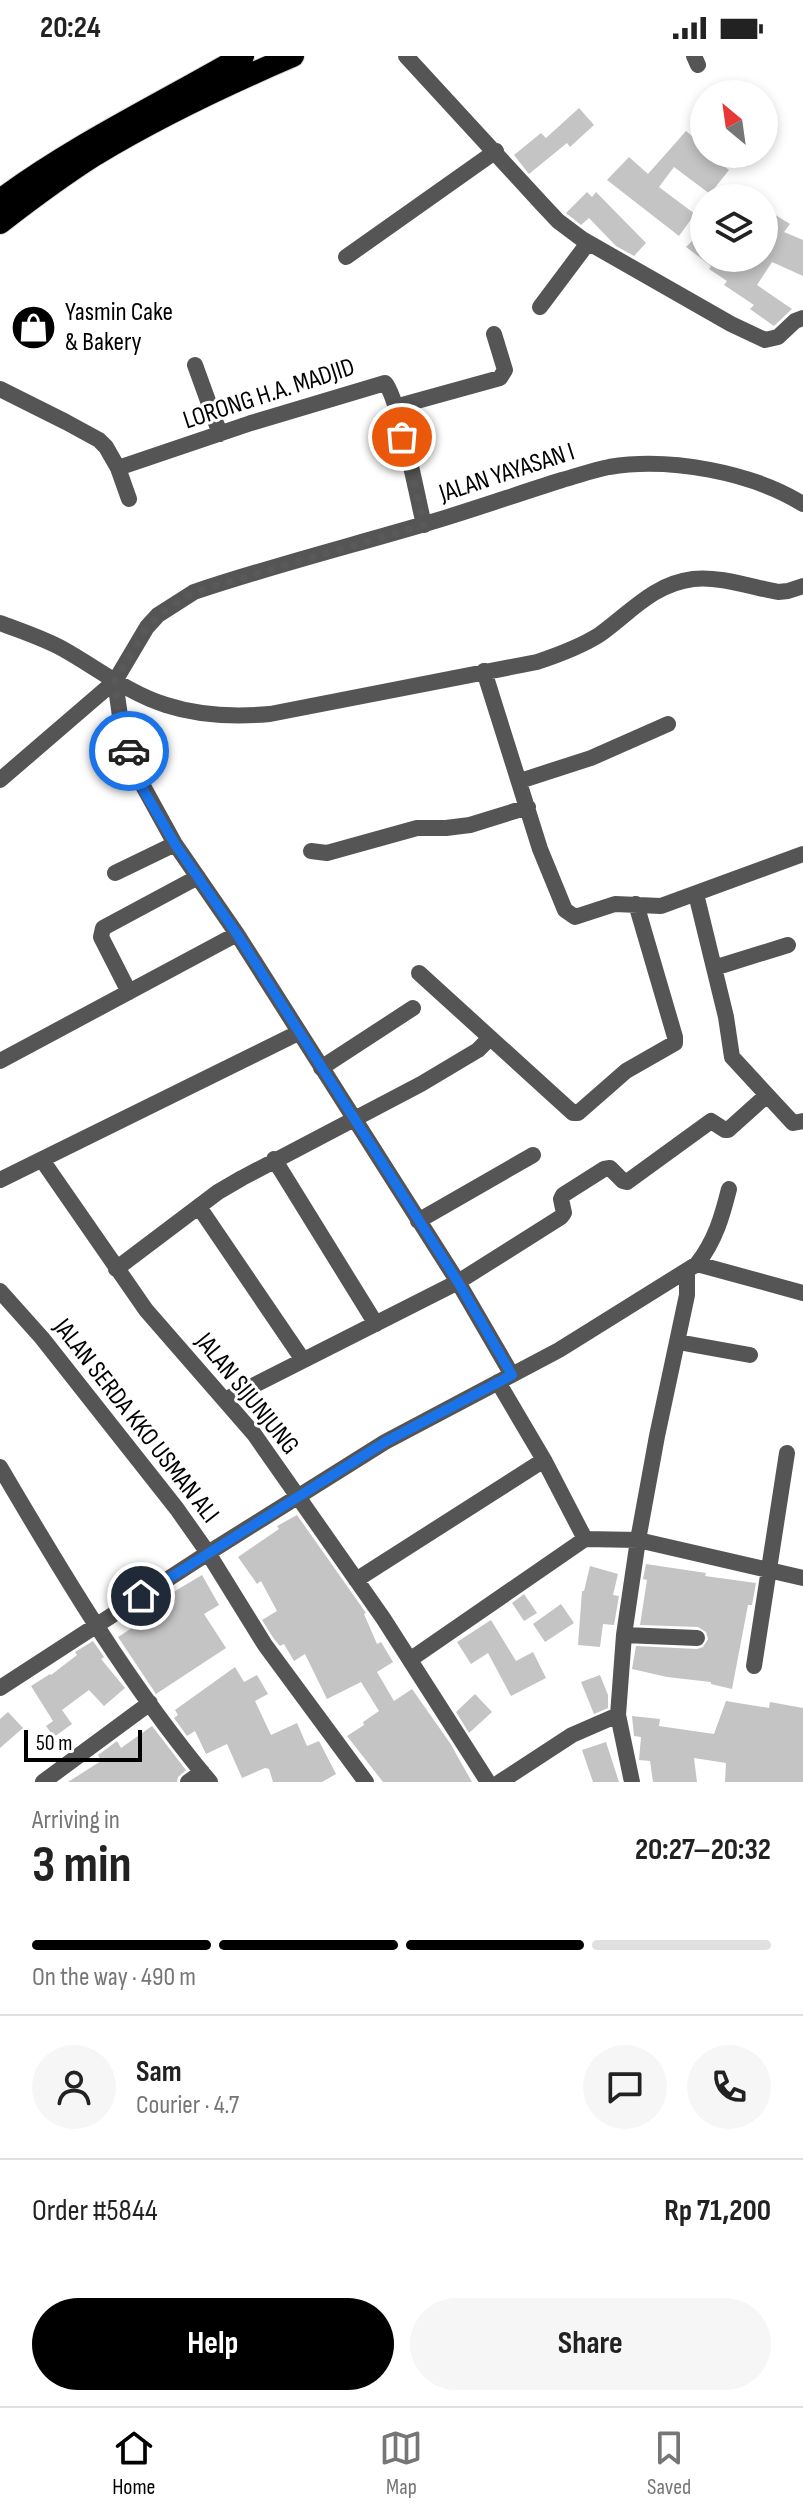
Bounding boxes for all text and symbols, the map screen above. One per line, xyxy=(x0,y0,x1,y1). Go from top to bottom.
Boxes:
text: 20:24 xyxy=(40,10,101,46)
north arrow xyxy=(690,80,778,168)
map controls xyxy=(690,80,778,272)
button: layers xyxy=(690,184,778,272)
place label: Yasmin Cake & Bakery xyxy=(65,297,173,358)
shop icon: Yasmin Cake & Bakery xyxy=(10,303,58,351)
street label: LORONG H.A. MADJID xyxy=(179,352,359,436)
pin xyxy=(368,403,436,471)
icon: bag xyxy=(380,415,424,459)
street label: JALAN YAYASAN I xyxy=(435,437,579,510)
courier xyxy=(89,711,169,791)
icon: car xyxy=(107,729,151,773)
street label: JALAN SERDA KKO USMAN ALI xyxy=(46,1312,225,1529)
street label: JALAN SIJUNJUNG xyxy=(188,1326,305,1461)
pin xyxy=(107,1562,175,1630)
icon: home xyxy=(119,1574,163,1618)
scale bar xyxy=(24,1726,142,1762)
text: 50 m xyxy=(36,1730,72,1757)
text: Arriving in xyxy=(32,1805,120,1836)
text: 20:27–20:32 xyxy=(635,1832,771,1868)
text: 3 min xyxy=(32,1834,132,1897)
text: On the way · 490 m xyxy=(32,1962,196,1993)
button: person xyxy=(32,2045,116,2129)
button: chat xyxy=(583,2045,667,2129)
button: phone xyxy=(687,2045,771,2129)
text: Sam xyxy=(136,2054,182,2090)
text: Courier · 4.7 xyxy=(136,2090,239,2121)
text: Order #5844 xyxy=(32,2193,158,2229)
text: Rp 71,200 xyxy=(664,2193,771,2229)
button: Help xyxy=(32,2298,394,2390)
button: Share xyxy=(410,2298,771,2390)
tab: Home xyxy=(112,2426,156,2501)
tab: Map xyxy=(379,2426,423,2501)
tab: Saved xyxy=(647,2426,691,2501)

